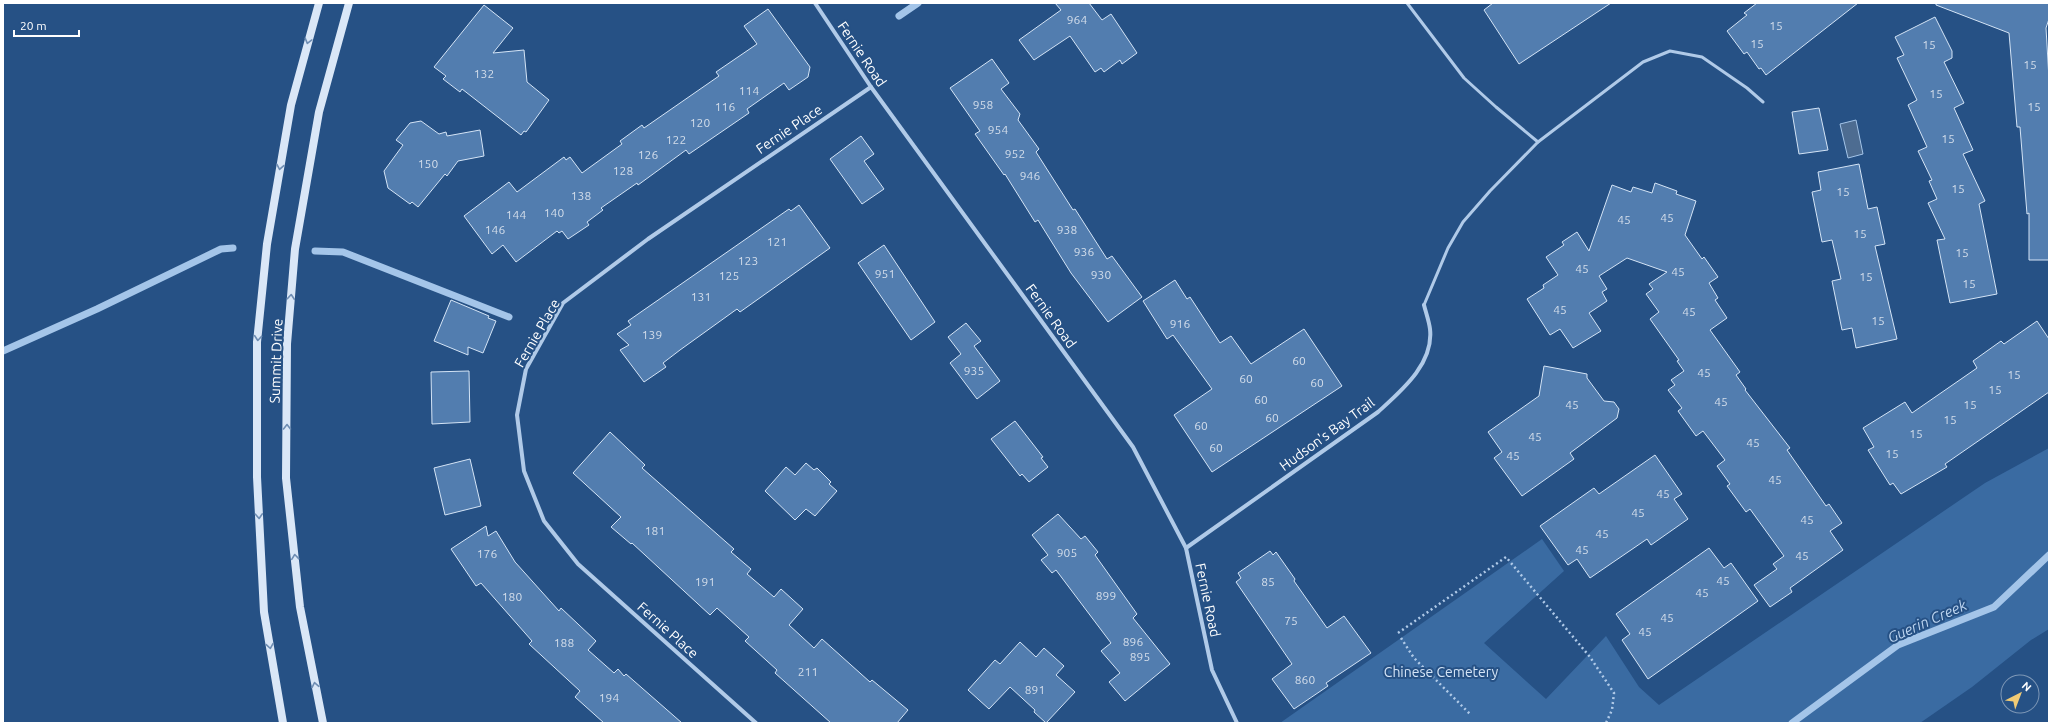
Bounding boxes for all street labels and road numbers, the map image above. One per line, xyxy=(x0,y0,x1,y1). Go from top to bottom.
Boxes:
street label: Fernie Road xyxy=(834,18,890,90)
street label: Fernie Place xyxy=(753,101,825,157)
street label: Fernie Road xyxy=(1022,281,1080,351)
street label: Fernie Place xyxy=(511,296,563,370)
street label: Summit Drive xyxy=(267,318,285,404)
street label: Hudson's Bay Trail xyxy=(1276,394,1378,474)
street label: Fernie Road xyxy=(1192,562,1224,638)
street label: Fernie Place xyxy=(634,599,702,661)

